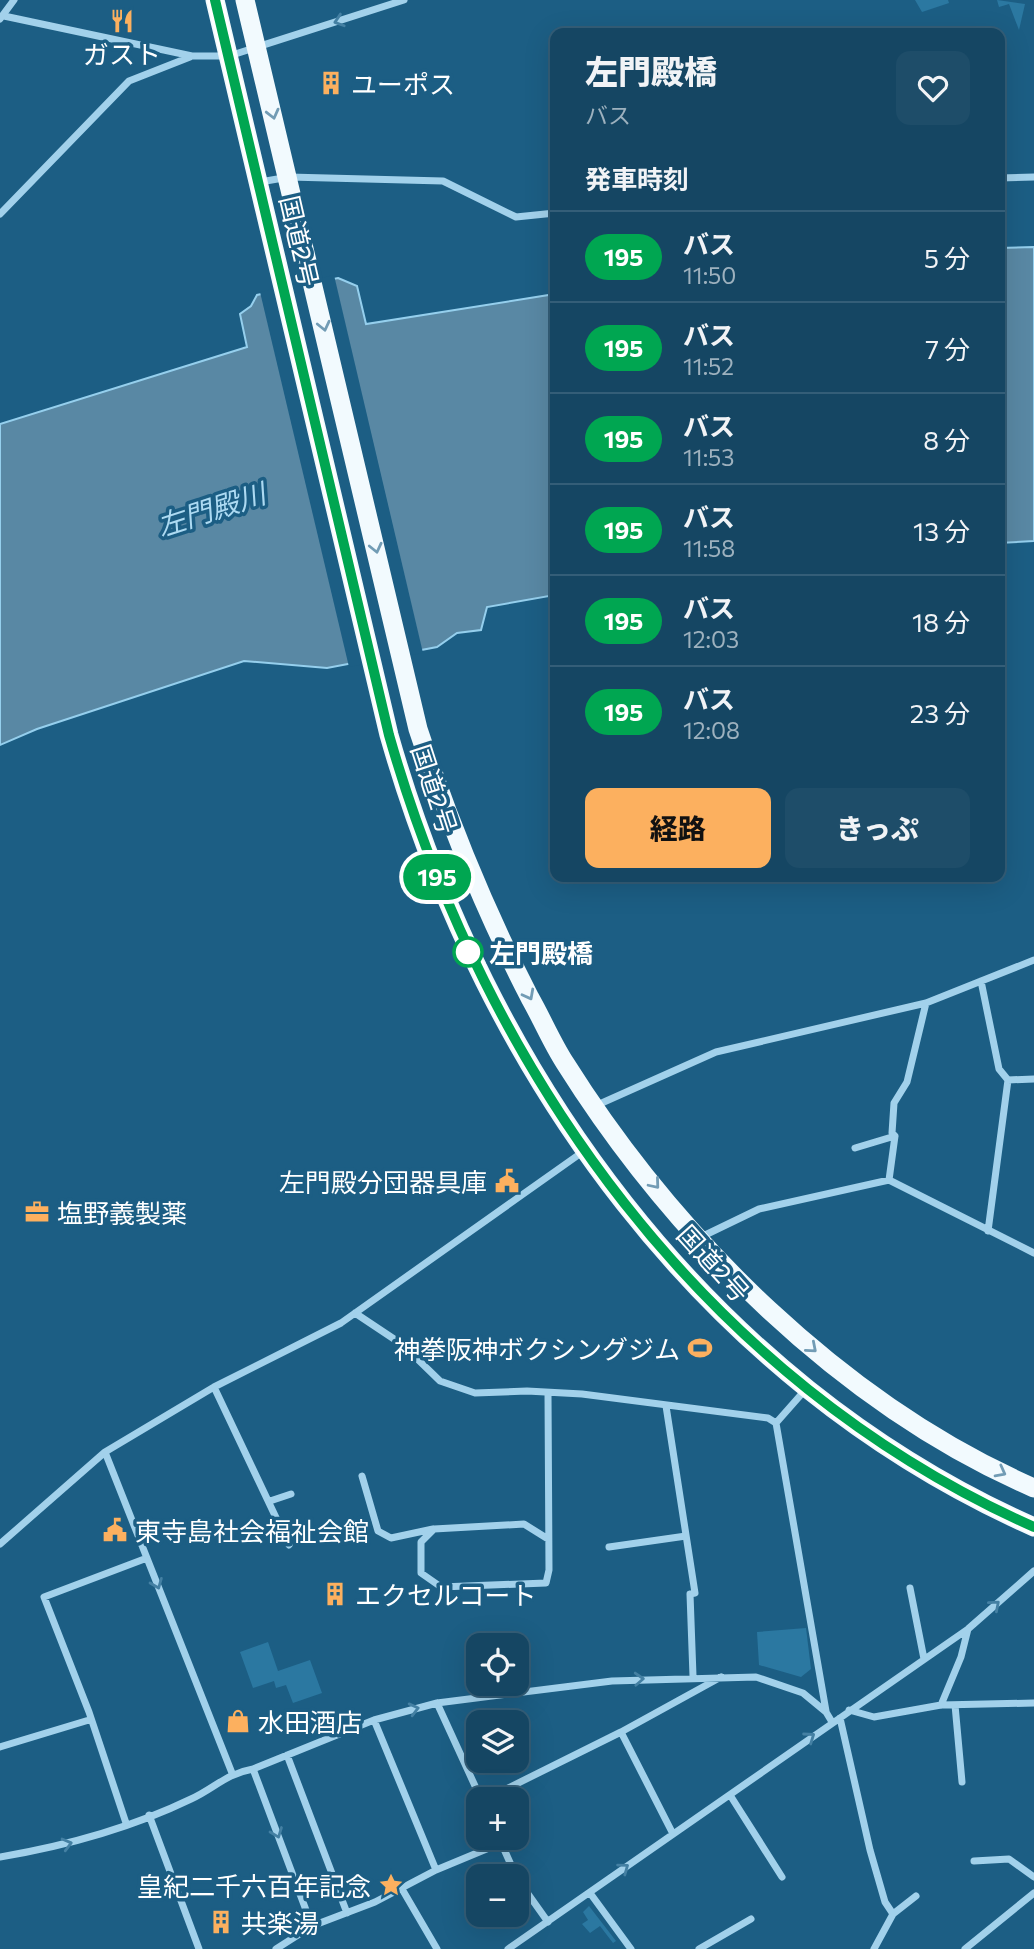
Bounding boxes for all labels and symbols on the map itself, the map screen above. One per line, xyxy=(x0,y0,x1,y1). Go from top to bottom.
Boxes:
restaurant icon: ガスト xyxy=(108,7,136,35)
one-way arrow xyxy=(333,13,346,27)
place label: ガスト xyxy=(83,38,161,69)
place label: ユーポス xyxy=(351,68,455,99)
building icon: ユーポス xyxy=(317,69,345,97)
one-way arrow xyxy=(265,108,279,120)
street label: 国道2号 xyxy=(275,192,325,290)
one-way arrow xyxy=(316,320,331,332)
water label: 左門殿川 xyxy=(152,475,272,542)
one-way arrow xyxy=(368,541,382,553)
street label: 国道2号 xyxy=(406,740,464,838)
line badge: 195 xyxy=(397,854,477,900)
marker: 左門殿橋 xyxy=(453,937,483,967)
place label: 左門殿橋 xyxy=(489,937,593,968)
one-way arrow xyxy=(521,988,534,1000)
place label: 左門殿分団器具庫 xyxy=(279,1166,487,1197)
public building icon: 左門殿分団器具庫 xyxy=(493,1167,521,1195)
one-way arrow xyxy=(646,1176,659,1189)
place label: 塩野義製薬 xyxy=(57,1197,187,1228)
office icon: 塩野義製薬 xyxy=(23,1198,51,1226)
street label: 国道2号 xyxy=(672,1218,756,1308)
place label: 神拳阪神ボクシングジム xyxy=(394,1333,680,1364)
sports icon: 神拳阪神ボクシングジム xyxy=(686,1334,714,1362)
one-way arrow xyxy=(803,1340,816,1352)
one-way arrow xyxy=(994,1464,1007,1477)
place label: 東寺島社会福祉会館 xyxy=(135,1515,369,1546)
public building icon: 東寺島社会福祉会館 xyxy=(101,1516,129,1544)
one-way arrow xyxy=(148,1577,162,1589)
place label: エクセルコート xyxy=(355,1579,536,1610)
building icon: エクセルコート xyxy=(321,1580,349,1608)
one-way arrow xyxy=(987,1601,1000,1613)
one-way arrow xyxy=(634,1672,645,1687)
one-way arrow xyxy=(408,1703,420,1717)
place label: 水田酒店 xyxy=(258,1706,362,1737)
shop icon: 水田酒店 xyxy=(224,1707,252,1735)
one-way arrow xyxy=(802,1733,815,1745)
one-way arrow xyxy=(269,1826,283,1838)
one-way arrow xyxy=(61,1838,73,1852)
one-way arrow xyxy=(616,1863,629,1876)
place label: 皇紀二千六百年記念 xyxy=(137,1870,371,1901)
place icon: 皇紀二千六百年記念 xyxy=(377,1871,405,1899)
place label: 共楽湯 xyxy=(241,1907,319,1938)
building icon: 共楽湯 xyxy=(207,1908,235,1936)

